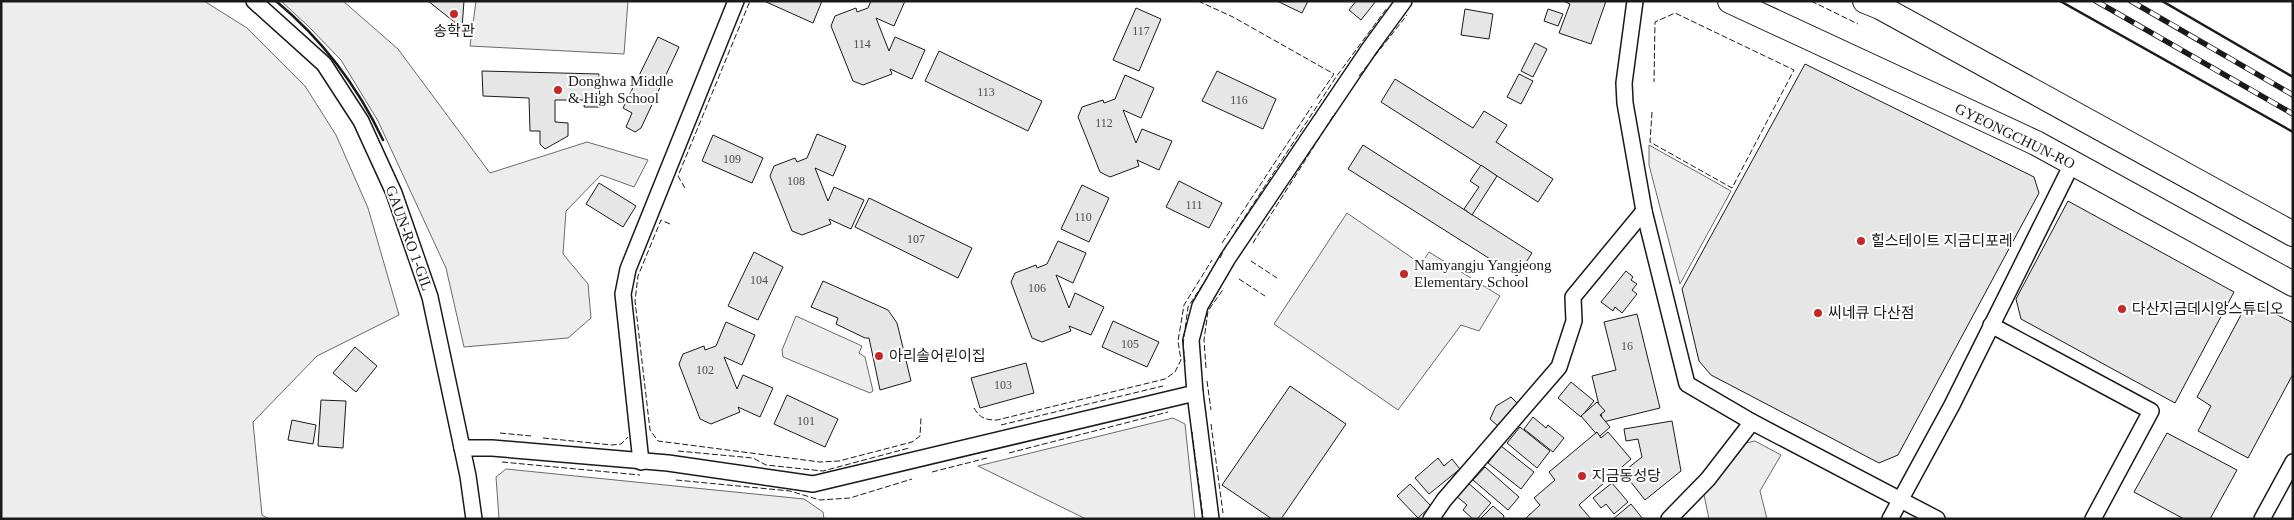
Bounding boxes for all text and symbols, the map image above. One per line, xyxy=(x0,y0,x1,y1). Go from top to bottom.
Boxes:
marker: 송학관 xyxy=(448,8,460,20)
place label: 송학관 xyxy=(433,22,475,39)
house number: 117 xyxy=(1132,24,1150,38)
house number: 114 xyxy=(853,37,871,51)
place label: Donghwa Middle & High School xyxy=(568,73,674,106)
marker: Donghwa Middle & High School xyxy=(552,84,564,96)
house number: 113 xyxy=(977,85,995,99)
house number: 116 xyxy=(1230,93,1248,107)
street label: GYEONGCHUN-RO xyxy=(1952,100,2078,172)
house number: 112 xyxy=(1095,116,1113,130)
house number: 109 xyxy=(723,152,741,166)
house number: 108 xyxy=(787,174,805,188)
street label: GAUN-RO 1-GIL xyxy=(383,183,435,293)
house number: 111 xyxy=(1185,198,1203,212)
house number: 110 xyxy=(1074,210,1092,224)
house number: 107 xyxy=(907,232,925,246)
place label: 힐스테이트 지금디포레 xyxy=(1871,233,2013,249)
marker: 힐스테이트 지금디포레 xyxy=(1855,235,1867,247)
place label: Namyangju Yangjeong Elementary School xyxy=(1414,257,1552,290)
marker: Namyangju Yangjeong Elementary School xyxy=(1398,268,1410,280)
house number: 104 xyxy=(750,273,768,287)
house number: 106 xyxy=(1028,281,1046,295)
place label: 다산지금데시앙스튜디오 xyxy=(2132,301,2284,317)
marker: 다산지금데시앙스튜디오 xyxy=(2116,303,2128,315)
place label: 씨네큐 다산점 xyxy=(1828,305,1915,321)
marker: 씨네큐 다산점 xyxy=(1812,307,1824,319)
house number: 105 xyxy=(1121,337,1139,351)
house number: 16 xyxy=(1621,339,1633,353)
place label: 아리솔어린이집 xyxy=(889,348,986,364)
marker: 아리솔어린이집 xyxy=(873,350,885,362)
house number: 102 xyxy=(696,363,714,377)
house number: 103 xyxy=(994,378,1012,392)
house number: 101 xyxy=(797,414,815,428)
place label: 지금동성당 xyxy=(1592,468,1661,484)
marker: 지금동성당 xyxy=(1576,470,1588,482)

